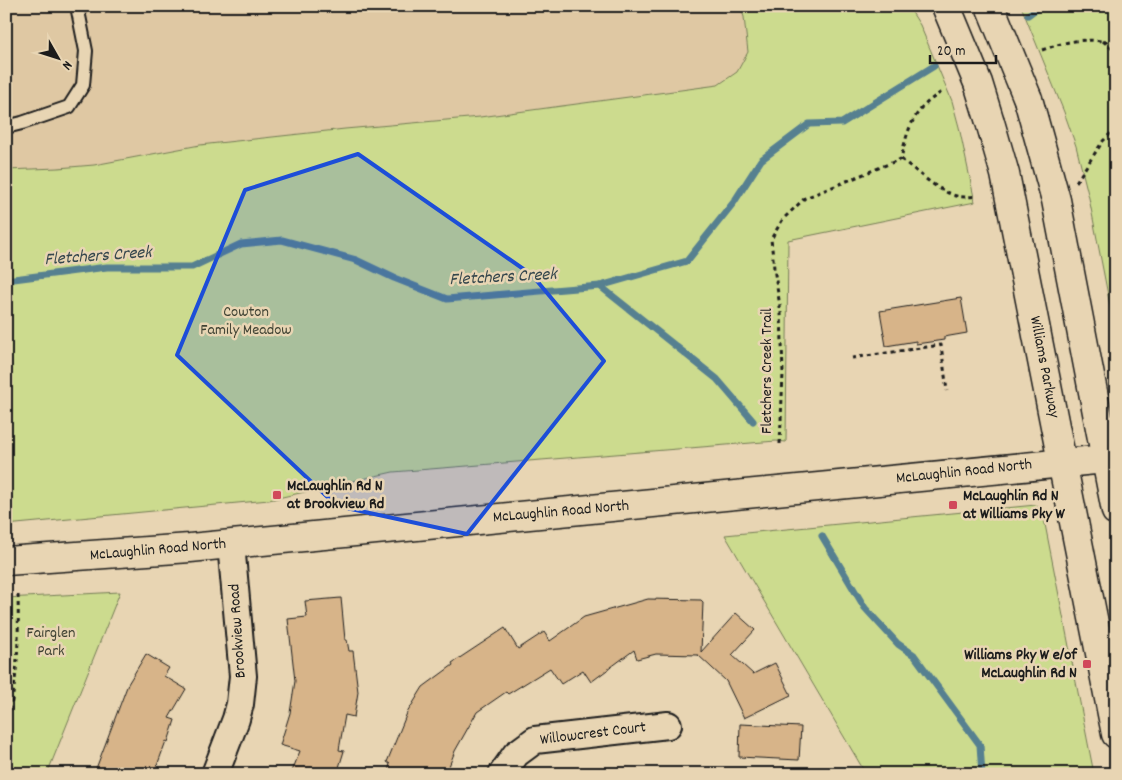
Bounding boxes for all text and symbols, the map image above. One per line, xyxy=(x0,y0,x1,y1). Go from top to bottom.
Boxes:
north arrow xyxy=(32,32,82,82)
scale bar xyxy=(930,32,996,64)
text: 20 m xyxy=(937,41,965,63)
text: N xyxy=(57,56,76,74)
water label: Fletchers Creek xyxy=(44,241,154,273)
water label: Fletchers Creek xyxy=(449,263,559,293)
park label: Cowton Family Meadow xyxy=(200,301,292,342)
street label: Fletchers Creek Trail xyxy=(756,308,779,434)
street label: Williams Parkway xyxy=(1023,314,1065,420)
street label: McLaughlin Road North xyxy=(895,453,1033,491)
place label: McLaughlin Rd N at Brookview Rd xyxy=(287,475,384,516)
place label: McLaughlin Rd N at Williams Pky W xyxy=(963,485,1066,526)
marker: McLaughlin Rd N at Brookview Rd xyxy=(271,489,283,501)
street label: McLaughlin Road North xyxy=(492,495,630,529)
marker: McLaughlin Rd N at Williams Pky W xyxy=(947,499,959,511)
street label: McLaughlin Road North xyxy=(89,533,227,567)
street label: Brookview Road xyxy=(223,583,253,679)
park label: Fairglen Park xyxy=(27,622,75,663)
place label: Williams Pky W e/of McLaughlin Rd N xyxy=(964,644,1078,685)
marker: Williams Pky W e/of McLaughlin Rd N xyxy=(1081,658,1093,670)
street label: Willowcrest Court xyxy=(539,716,647,752)

